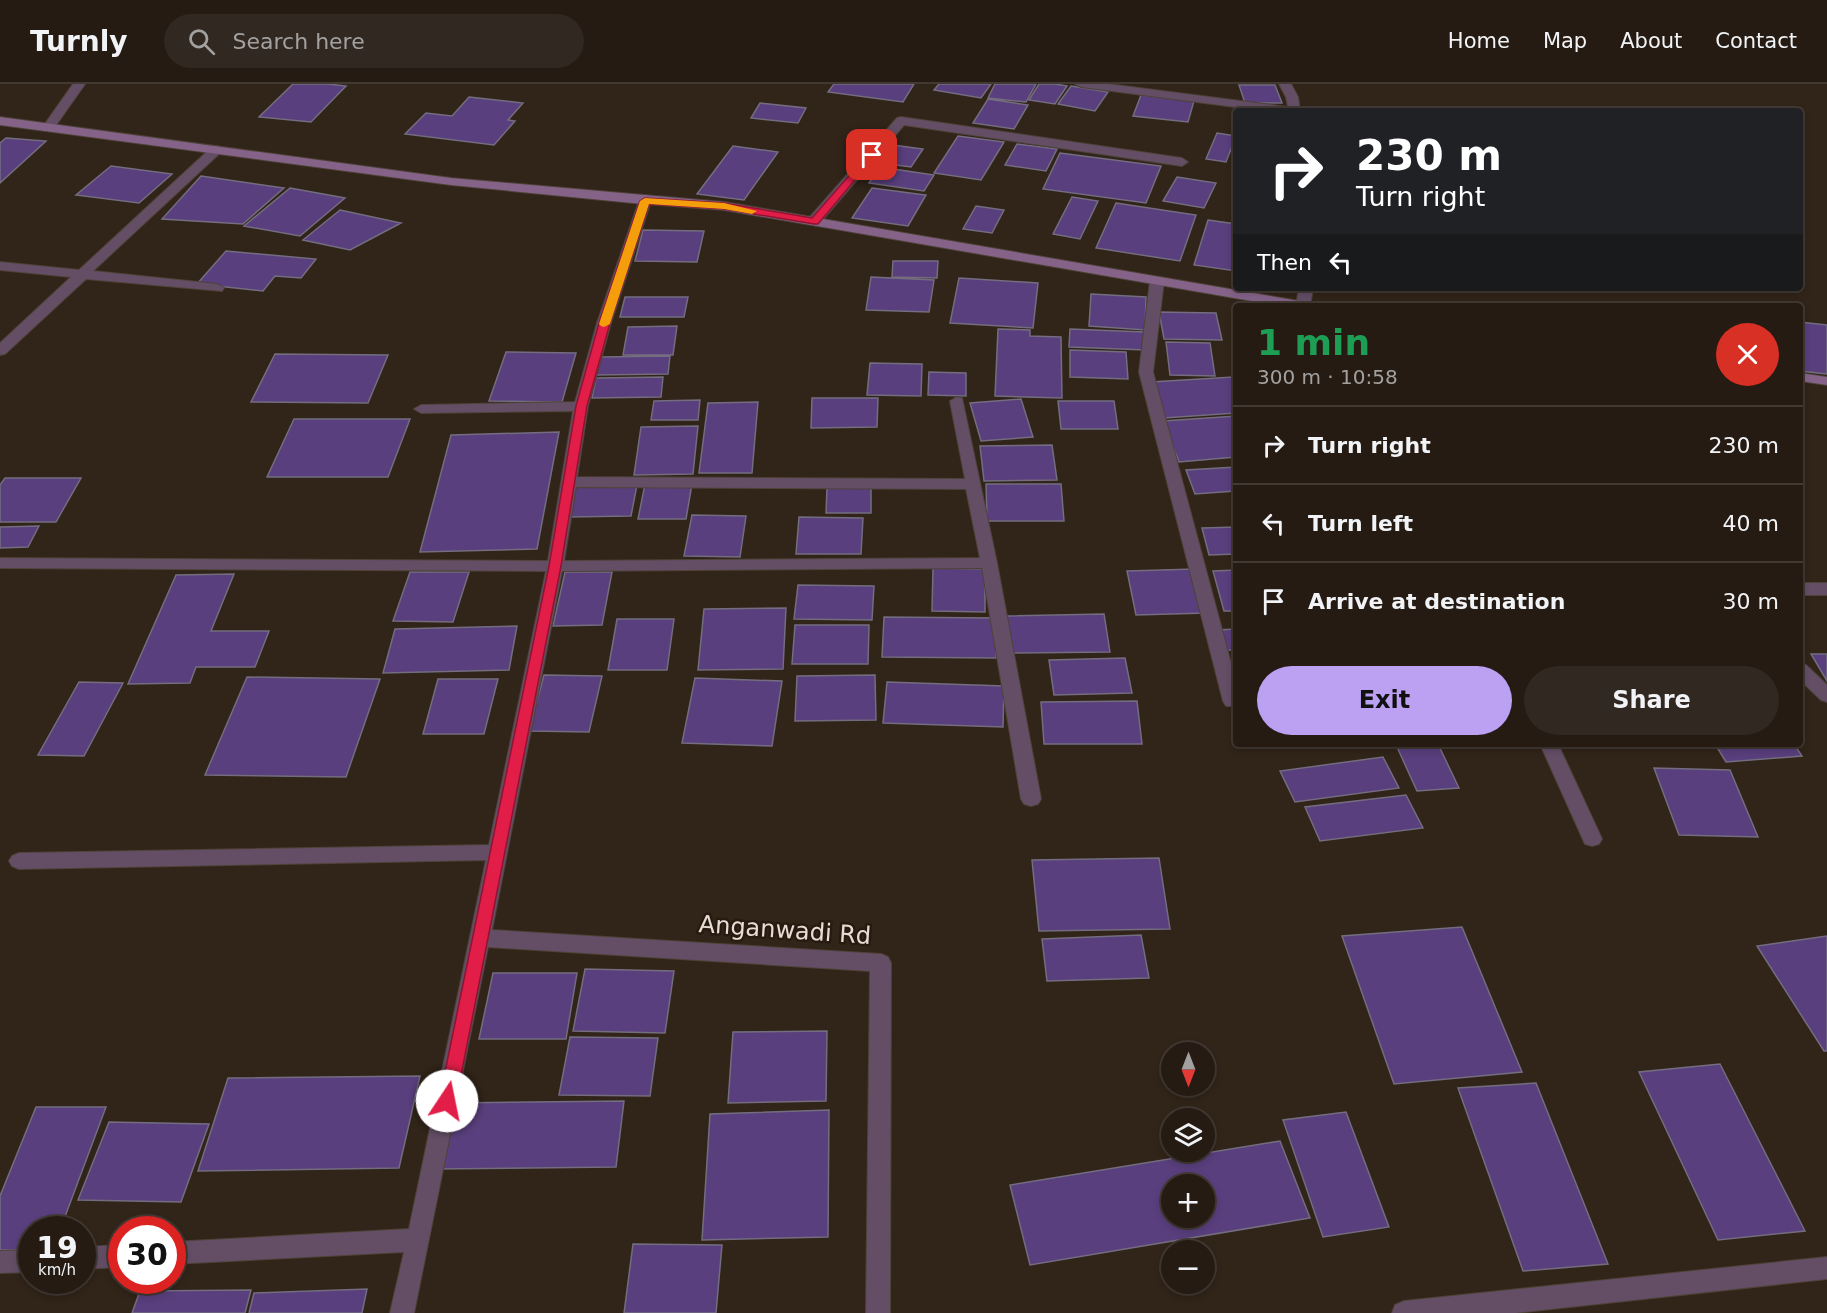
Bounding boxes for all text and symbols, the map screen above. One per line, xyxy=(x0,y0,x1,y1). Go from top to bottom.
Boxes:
search box xyxy=(164,14,584,68)
text: Turnly xyxy=(30,25,128,58)
icon: search xyxy=(185,25,218,58)
text: Search here xyxy=(233,29,365,54)
text: Home xyxy=(1448,29,1510,53)
text: Map xyxy=(1543,29,1587,53)
text: About xyxy=(1620,29,1682,53)
text: Contact xyxy=(1715,29,1797,53)
pin xyxy=(846,129,897,180)
text: 230 m xyxy=(1356,131,1502,180)
icon: right xyxy=(1257,132,1335,210)
icon: arrive xyxy=(855,138,888,171)
text: Turn right xyxy=(1356,181,1485,212)
icon: left xyxy=(1324,246,1357,279)
text: Then xyxy=(1257,250,1312,275)
text: 1 min xyxy=(1257,322,1370,363)
button: close xyxy=(1716,323,1779,386)
text: 300 m · 10:58 xyxy=(1257,365,1398,389)
icon: right xyxy=(1257,429,1290,462)
text: Turn right xyxy=(1308,433,1431,458)
text: 230 m xyxy=(1709,433,1779,458)
icon: left xyxy=(1257,507,1290,540)
text: Turn left xyxy=(1308,511,1413,536)
text: 40 m xyxy=(1723,511,1779,536)
icon: arrive xyxy=(1257,585,1290,618)
text: Arrive at destination xyxy=(1308,589,1565,614)
text: 30 m xyxy=(1723,589,1779,614)
button: Exit xyxy=(1257,666,1512,735)
button: Share xyxy=(1524,666,1779,735)
street label: Anganwadi Rd xyxy=(698,910,872,950)
north arrow xyxy=(1161,1042,1215,1096)
map controls xyxy=(1161,1042,1215,1294)
position arrow xyxy=(415,1069,479,1133)
button: layers xyxy=(1161,1108,1215,1162)
button: + xyxy=(1161,1174,1215,1228)
speed limit sign: 30 xyxy=(108,1216,186,1294)
text: 19 xyxy=(36,1230,78,1265)
button: − xyxy=(1161,1240,1215,1294)
text: km/h xyxy=(38,1261,76,1279)

